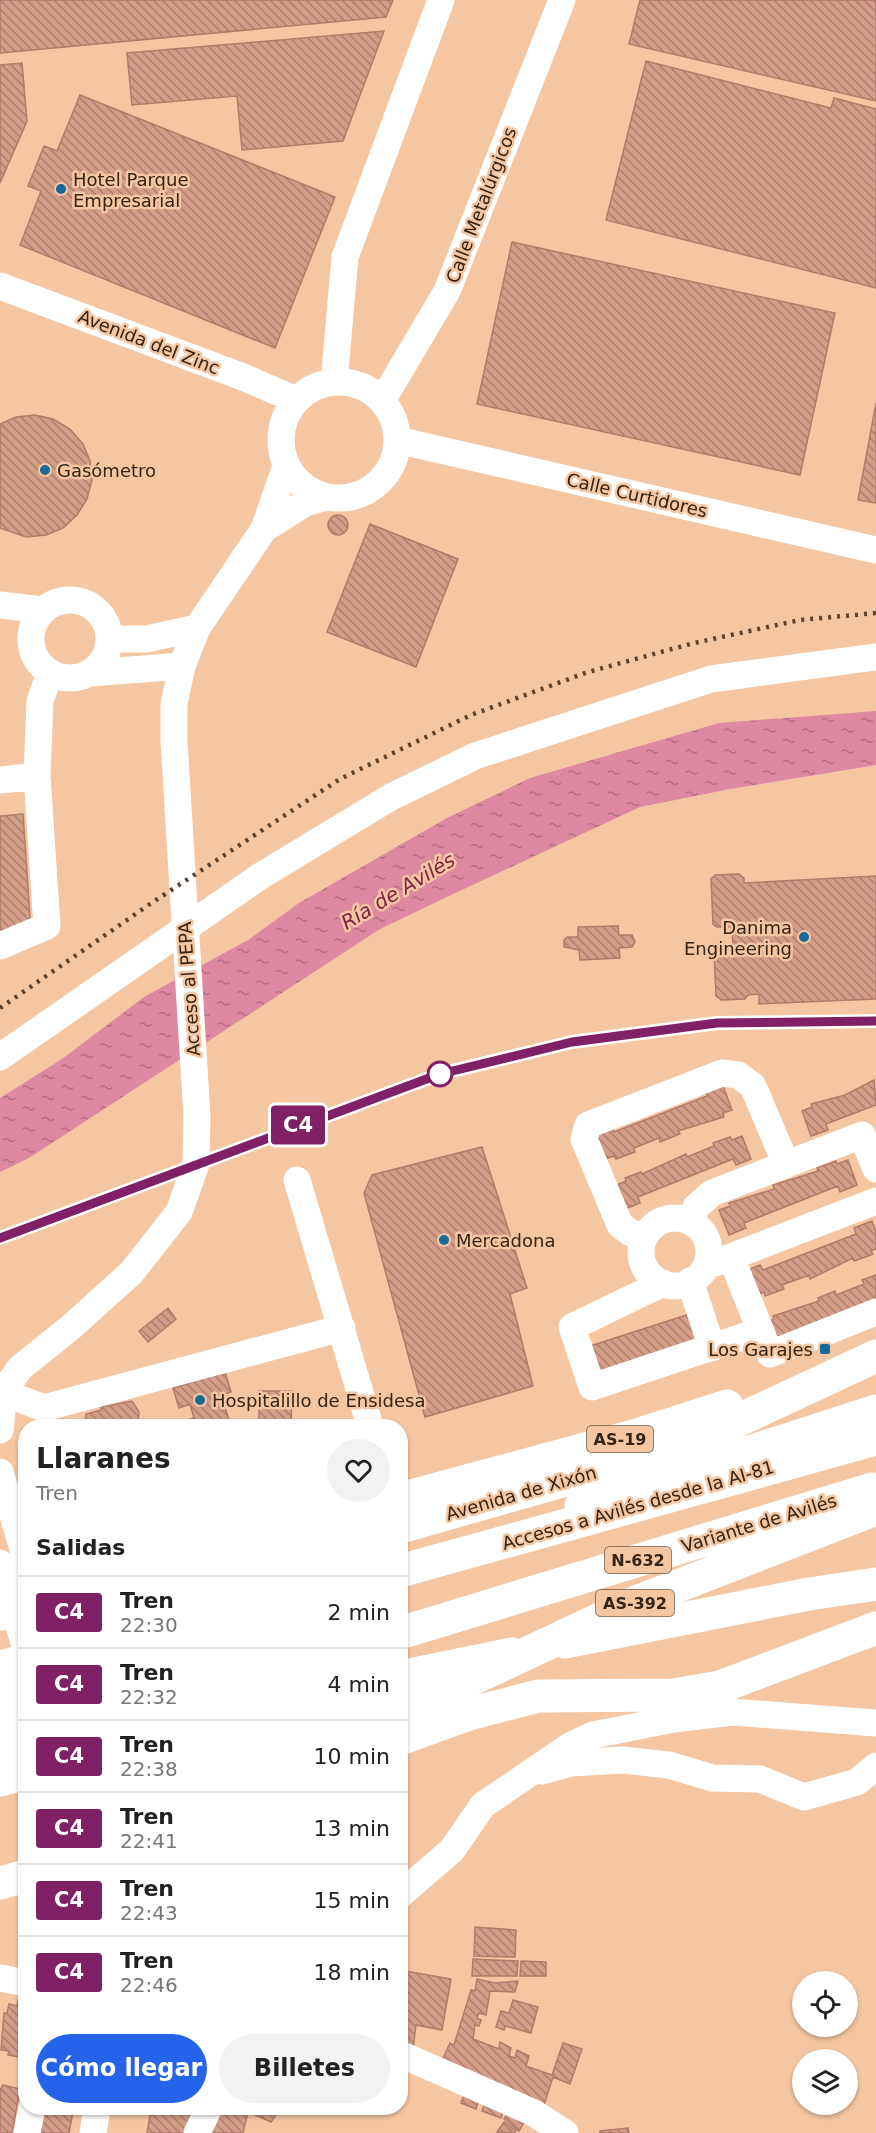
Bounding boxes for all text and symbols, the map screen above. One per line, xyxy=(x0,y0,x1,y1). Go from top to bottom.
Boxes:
street label: Calle Metalúrgicos xyxy=(442,124,520,286)
place label: Hotel Parque Empresarial xyxy=(73,169,188,211)
marker: Hotel Parque Empresarial xyxy=(54,182,68,196)
street label: Avenida del Zinc xyxy=(75,305,223,379)
place label: Gasómetro xyxy=(57,460,156,481)
marker: Gasómetro xyxy=(38,463,52,477)
street label: Calle Curtidores xyxy=(565,469,709,521)
water label: Ría de Avilés xyxy=(337,848,459,934)
place label: Danima Engineering xyxy=(684,917,792,959)
street label: Acceso al PEPA xyxy=(174,920,204,1057)
marker: Danima Engineering xyxy=(797,930,811,944)
unlabelled marker xyxy=(427,1061,453,1087)
line badge: C4 xyxy=(271,1106,325,1144)
text: C4 xyxy=(283,1113,313,1137)
place label: Mercadona xyxy=(456,1230,555,1251)
marker: Mercadona xyxy=(437,1233,451,1247)
place label: Los Garajes xyxy=(708,1339,813,1360)
marker: Los Garajes xyxy=(818,1342,832,1356)
place label: Hospitalillo de Ensidesa xyxy=(212,1390,425,1411)
marker: Hospitalillo de Ensidesa xyxy=(193,1393,207,1407)
road number: AS-19 xyxy=(587,1426,653,1452)
button: heart xyxy=(327,1439,390,1502)
text: Llaranes xyxy=(36,1442,171,1475)
street label: Accesos a Avilés desde la AI-81 xyxy=(500,1456,776,1554)
street label: Avenida de Xixón xyxy=(443,1461,599,1525)
text: Tren xyxy=(36,1481,78,1505)
street label: Variante de Avilés xyxy=(679,1489,839,1557)
text: Salidas xyxy=(36,1535,125,1560)
road number: N-632 xyxy=(605,1547,671,1573)
text: Tren xyxy=(120,1588,174,1613)
road number: AS-392 xyxy=(596,1590,674,1616)
text: C4 xyxy=(54,1600,84,1624)
text: 2 min xyxy=(328,1600,390,1625)
text: 22:30 xyxy=(120,1613,178,1637)
text: Tren xyxy=(120,1660,174,1685)
text: C4 xyxy=(54,1672,84,1696)
text: 4 min xyxy=(328,1672,390,1697)
text: 22:32 xyxy=(120,1685,178,1709)
text: Tren xyxy=(120,1732,174,1757)
text: C4 xyxy=(54,1744,84,1768)
text: 10 min xyxy=(314,1744,390,1769)
text: 22:38 xyxy=(120,1757,178,1781)
text: Tren xyxy=(120,1804,174,1829)
text: C4 xyxy=(54,1816,84,1840)
text: 13 min xyxy=(314,1816,390,1841)
text: 22:41 xyxy=(120,1829,178,1853)
text: Tren xyxy=(120,1876,174,1901)
text: C4 xyxy=(54,1888,84,1912)
text: 15 min xyxy=(314,1888,390,1913)
text: 22:43 xyxy=(120,1901,178,1925)
text: Tren xyxy=(120,1948,174,1973)
text: C4 xyxy=(54,1960,84,1984)
text: 18 min xyxy=(314,1960,390,1985)
map controls xyxy=(792,1971,858,2115)
button: locate xyxy=(792,1971,858,2037)
text: 22:46 xyxy=(120,1973,178,1997)
button: Cómo llegar xyxy=(36,2034,207,2103)
button: Billetes xyxy=(219,2034,390,2103)
button: layers xyxy=(792,2049,858,2115)

